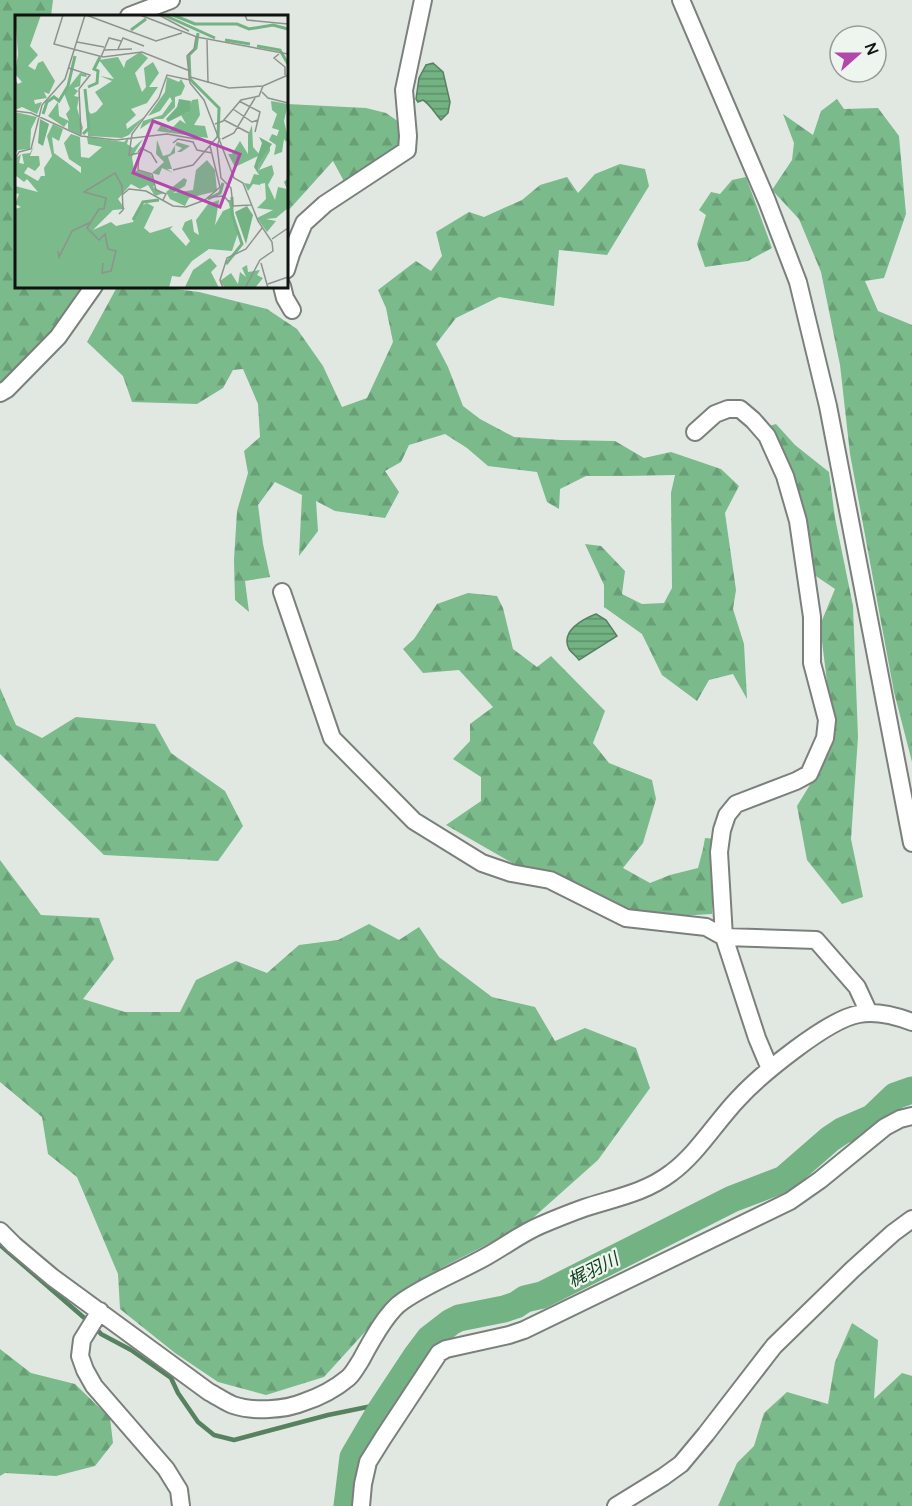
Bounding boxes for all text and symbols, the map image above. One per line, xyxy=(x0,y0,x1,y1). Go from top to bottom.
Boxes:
inset map xyxy=(15,15,288,288)
north arrow xyxy=(828,24,888,84)
text: N xyxy=(860,39,884,58)
water label: 梶羽川 xyxy=(563,1245,624,1292)

